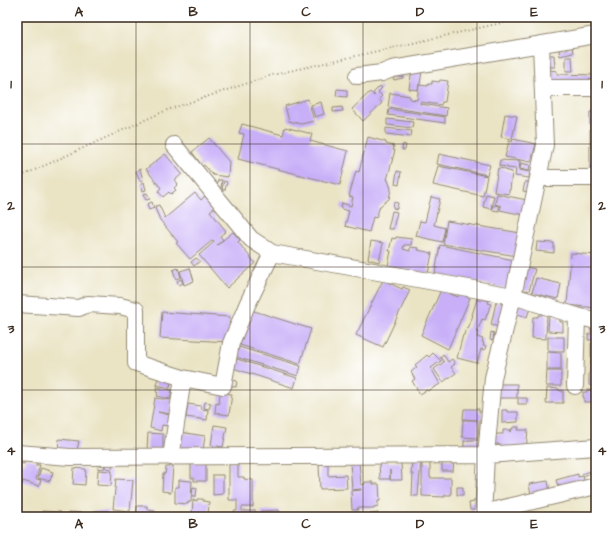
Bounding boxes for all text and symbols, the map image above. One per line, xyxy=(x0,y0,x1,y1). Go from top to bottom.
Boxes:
text: A xyxy=(75,3,84,21)
text: B xyxy=(188,3,198,21)
text: C xyxy=(301,3,311,21)
text: D xyxy=(416,3,425,21)
text: E xyxy=(530,3,538,21)
text: 1 xyxy=(10,75,12,93)
text: 1 xyxy=(601,75,603,93)
text: 2 xyxy=(6,197,15,215)
text: 2 xyxy=(597,197,606,215)
text: 3 xyxy=(7,320,15,338)
text: 3 xyxy=(598,320,606,338)
text: 4 xyxy=(7,442,16,460)
text: 4 xyxy=(598,442,607,460)
text: A xyxy=(75,515,84,533)
text: B xyxy=(188,515,198,533)
text: C xyxy=(301,515,311,533)
text: D xyxy=(416,515,425,533)
text: E xyxy=(530,515,538,533)

